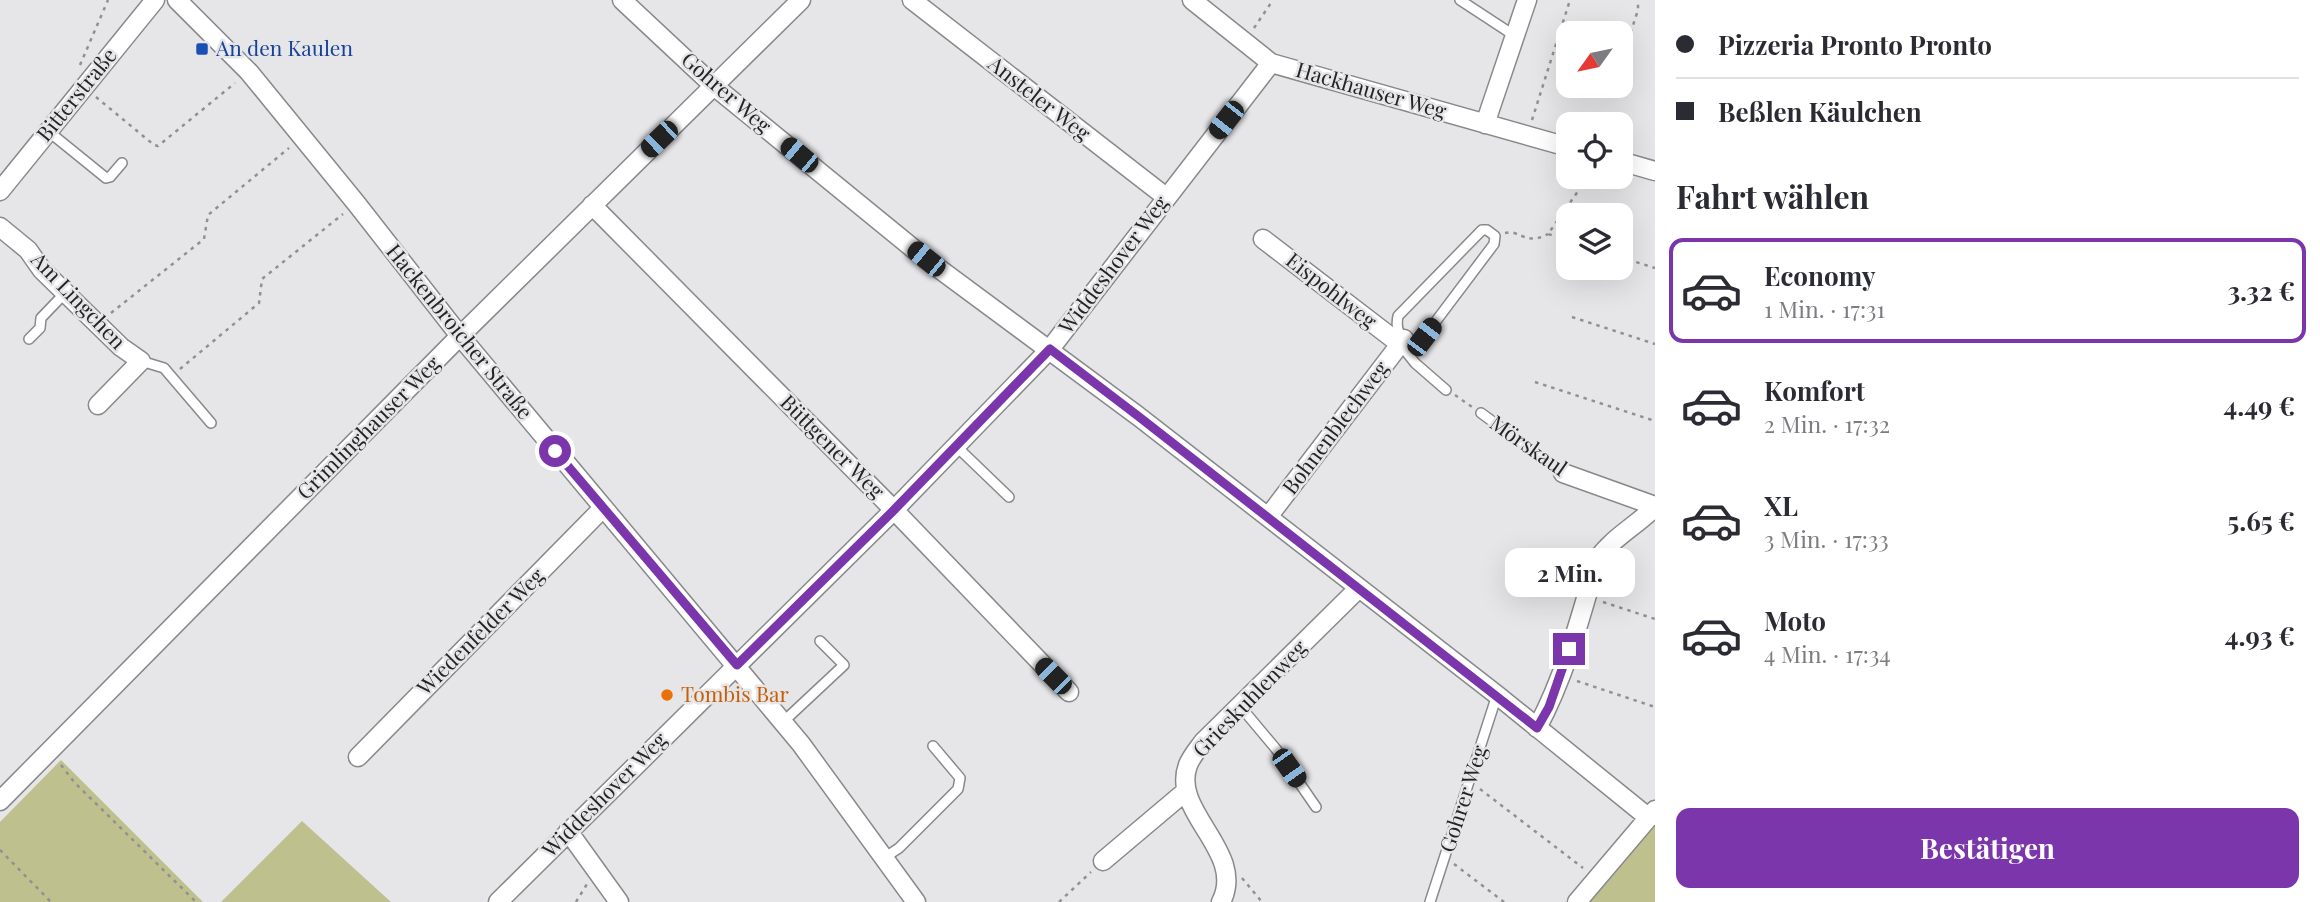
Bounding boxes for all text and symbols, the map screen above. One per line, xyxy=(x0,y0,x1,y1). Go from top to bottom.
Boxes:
north arrow xyxy=(1556,21,1633,98)
map controls xyxy=(1556,21,1633,280)
text: Pizzeria Pronto Pronto xyxy=(1718,27,1992,62)
place label: An den Kaulen xyxy=(215,33,353,61)
street label: Bitterstraße xyxy=(29,41,122,146)
marker: An den Kaulen xyxy=(194,41,210,57)
street label: Gohrer Weg xyxy=(676,45,778,138)
street label: Ansteler Weg xyxy=(983,48,1097,146)
street label: Hackhauser Weg xyxy=(1293,54,1450,124)
text: Beßlen Käulchen xyxy=(1718,94,1922,129)
car xyxy=(1205,97,1248,143)
button: locate xyxy=(1556,112,1633,189)
car xyxy=(637,117,682,161)
car xyxy=(777,133,822,177)
text: Fahrt wählen xyxy=(1676,174,1869,217)
street label: Widdeshover Weg xyxy=(1051,189,1174,339)
button: layers xyxy=(1556,203,1633,280)
street label: Hackenbroicher Straße xyxy=(381,237,540,424)
car xyxy=(904,238,949,280)
street label: Am Lingchen xyxy=(25,244,133,354)
street label: Eispohlweg xyxy=(1281,245,1383,334)
text: Economy xyxy=(1764,258,1875,293)
icon: car xyxy=(1680,259,1743,322)
text: 3.32 € xyxy=(2227,273,2295,308)
text: 1 Min. · 17:31 xyxy=(1764,293,1885,324)
car xyxy=(1403,314,1446,360)
street label: Grimlinghauser Weg xyxy=(290,349,445,504)
street label: Bohnenblechweg xyxy=(1275,354,1394,499)
text: Komfort xyxy=(1764,373,1865,408)
icon: car xyxy=(1680,374,1743,437)
street label: Büttgener Weg xyxy=(775,388,891,504)
text: 4.49 € xyxy=(2223,388,2295,423)
street label: Mörskaul xyxy=(1485,408,1573,481)
text: 2 Min. · 17:32 xyxy=(1764,408,1890,439)
route start xyxy=(539,435,571,467)
text: XL xyxy=(1764,488,1798,523)
icon: car xyxy=(1680,489,1743,552)
text: 5.65 € xyxy=(2227,503,2295,538)
text: 3 Min. · 17:33 xyxy=(1764,523,1889,554)
callout: 2 Min. xyxy=(1504,548,1634,596)
text: 2 Min. xyxy=(1537,557,1603,588)
street label: Wiedenfelder Weg xyxy=(409,561,549,701)
text: Moto xyxy=(1764,603,1826,638)
icon: car xyxy=(1680,604,1743,667)
text: 4.93 € xyxy=(2225,618,2295,653)
street label: Grieskuhlenweg xyxy=(1185,633,1312,762)
route end xyxy=(1553,633,1585,665)
text: 4 Min. · 17:34 xyxy=(1764,638,1891,669)
car xyxy=(1031,654,1076,698)
place label: Tombis Bar xyxy=(681,679,789,707)
marker: Tombis Bar xyxy=(659,687,675,703)
street label: Widdeshover Weg xyxy=(534,725,672,863)
street label: Gohrer Weg xyxy=(1432,741,1493,855)
car xyxy=(1269,745,1310,791)
button: Bestätigen xyxy=(1676,808,2299,888)

